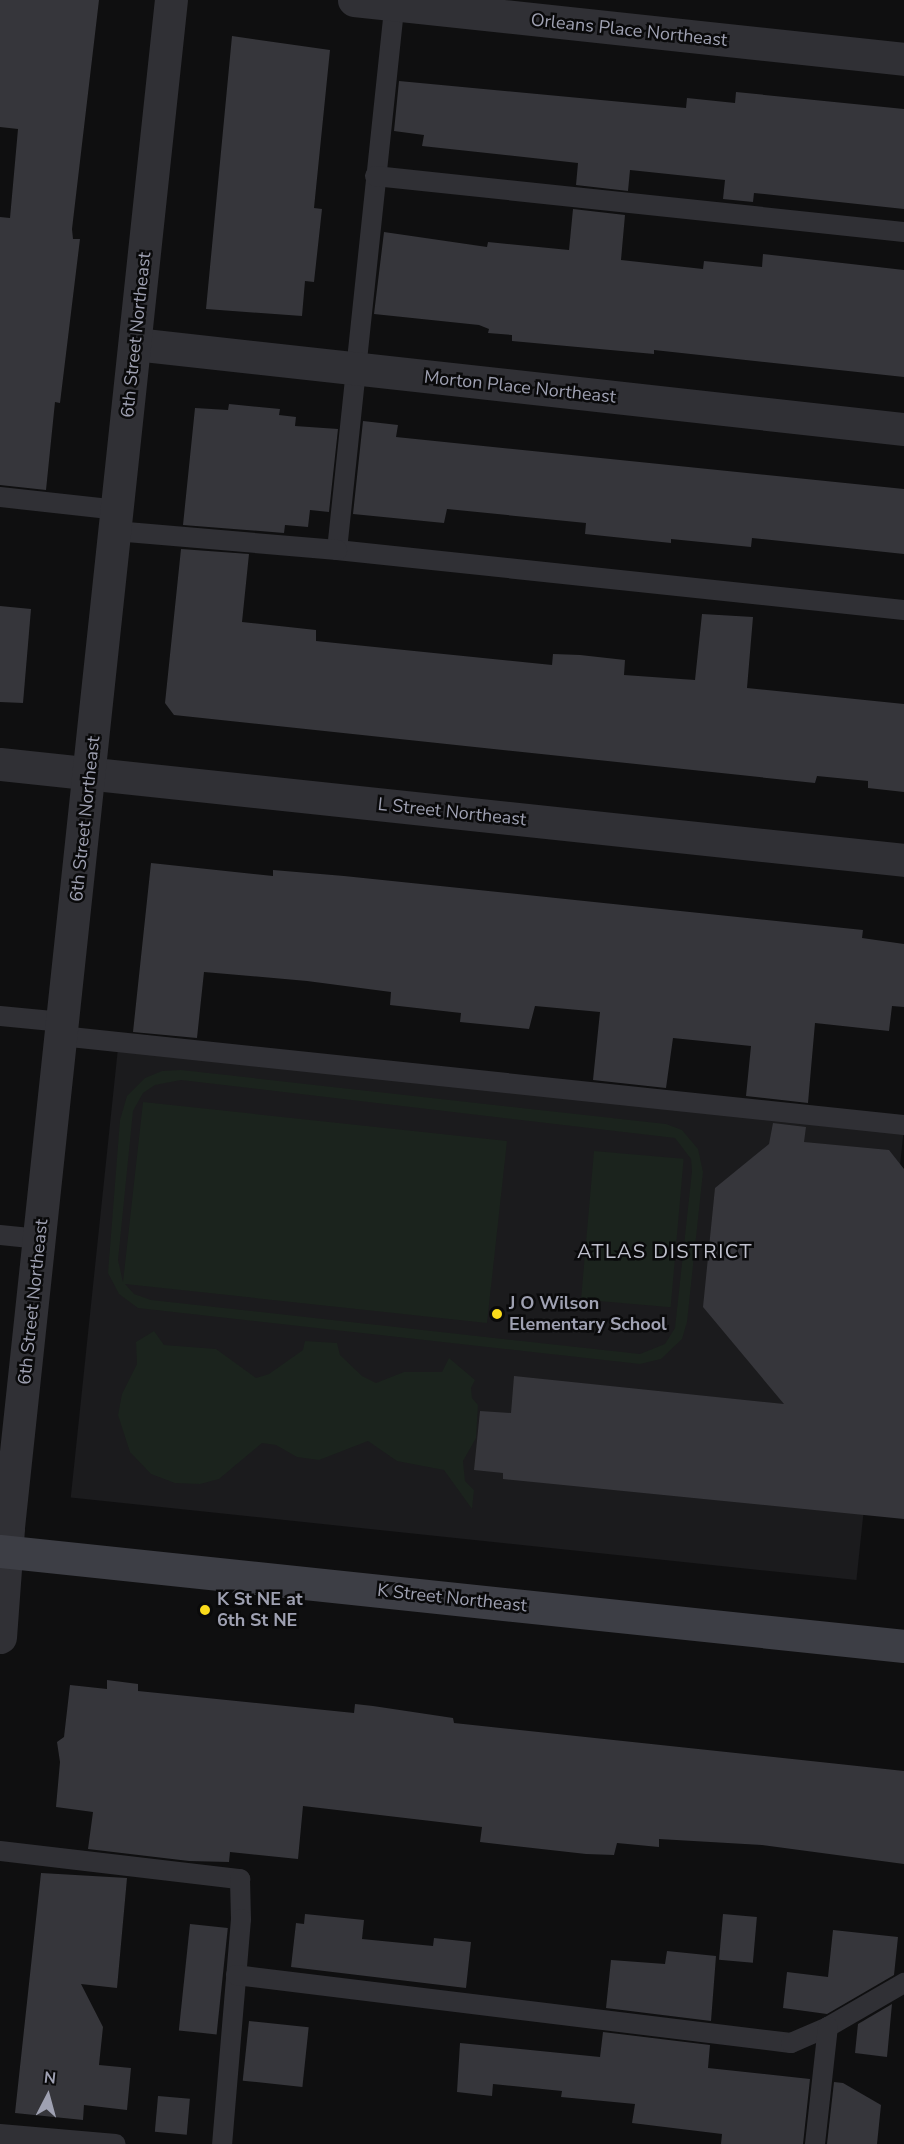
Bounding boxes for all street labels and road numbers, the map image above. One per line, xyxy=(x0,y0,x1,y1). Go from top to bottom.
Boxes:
street label: Orleans Place Northeast xyxy=(530,9,728,51)
street label: 6th Street Northeast xyxy=(117,251,155,419)
street label: Morton Place Northeast xyxy=(423,366,617,408)
street label: 6th Street Northeast xyxy=(66,735,104,903)
street label: L Street Northeast xyxy=(377,793,527,831)
street label: 6th Street Northeast xyxy=(14,1218,52,1386)
street label: K Street Northeast xyxy=(376,1579,528,1617)

